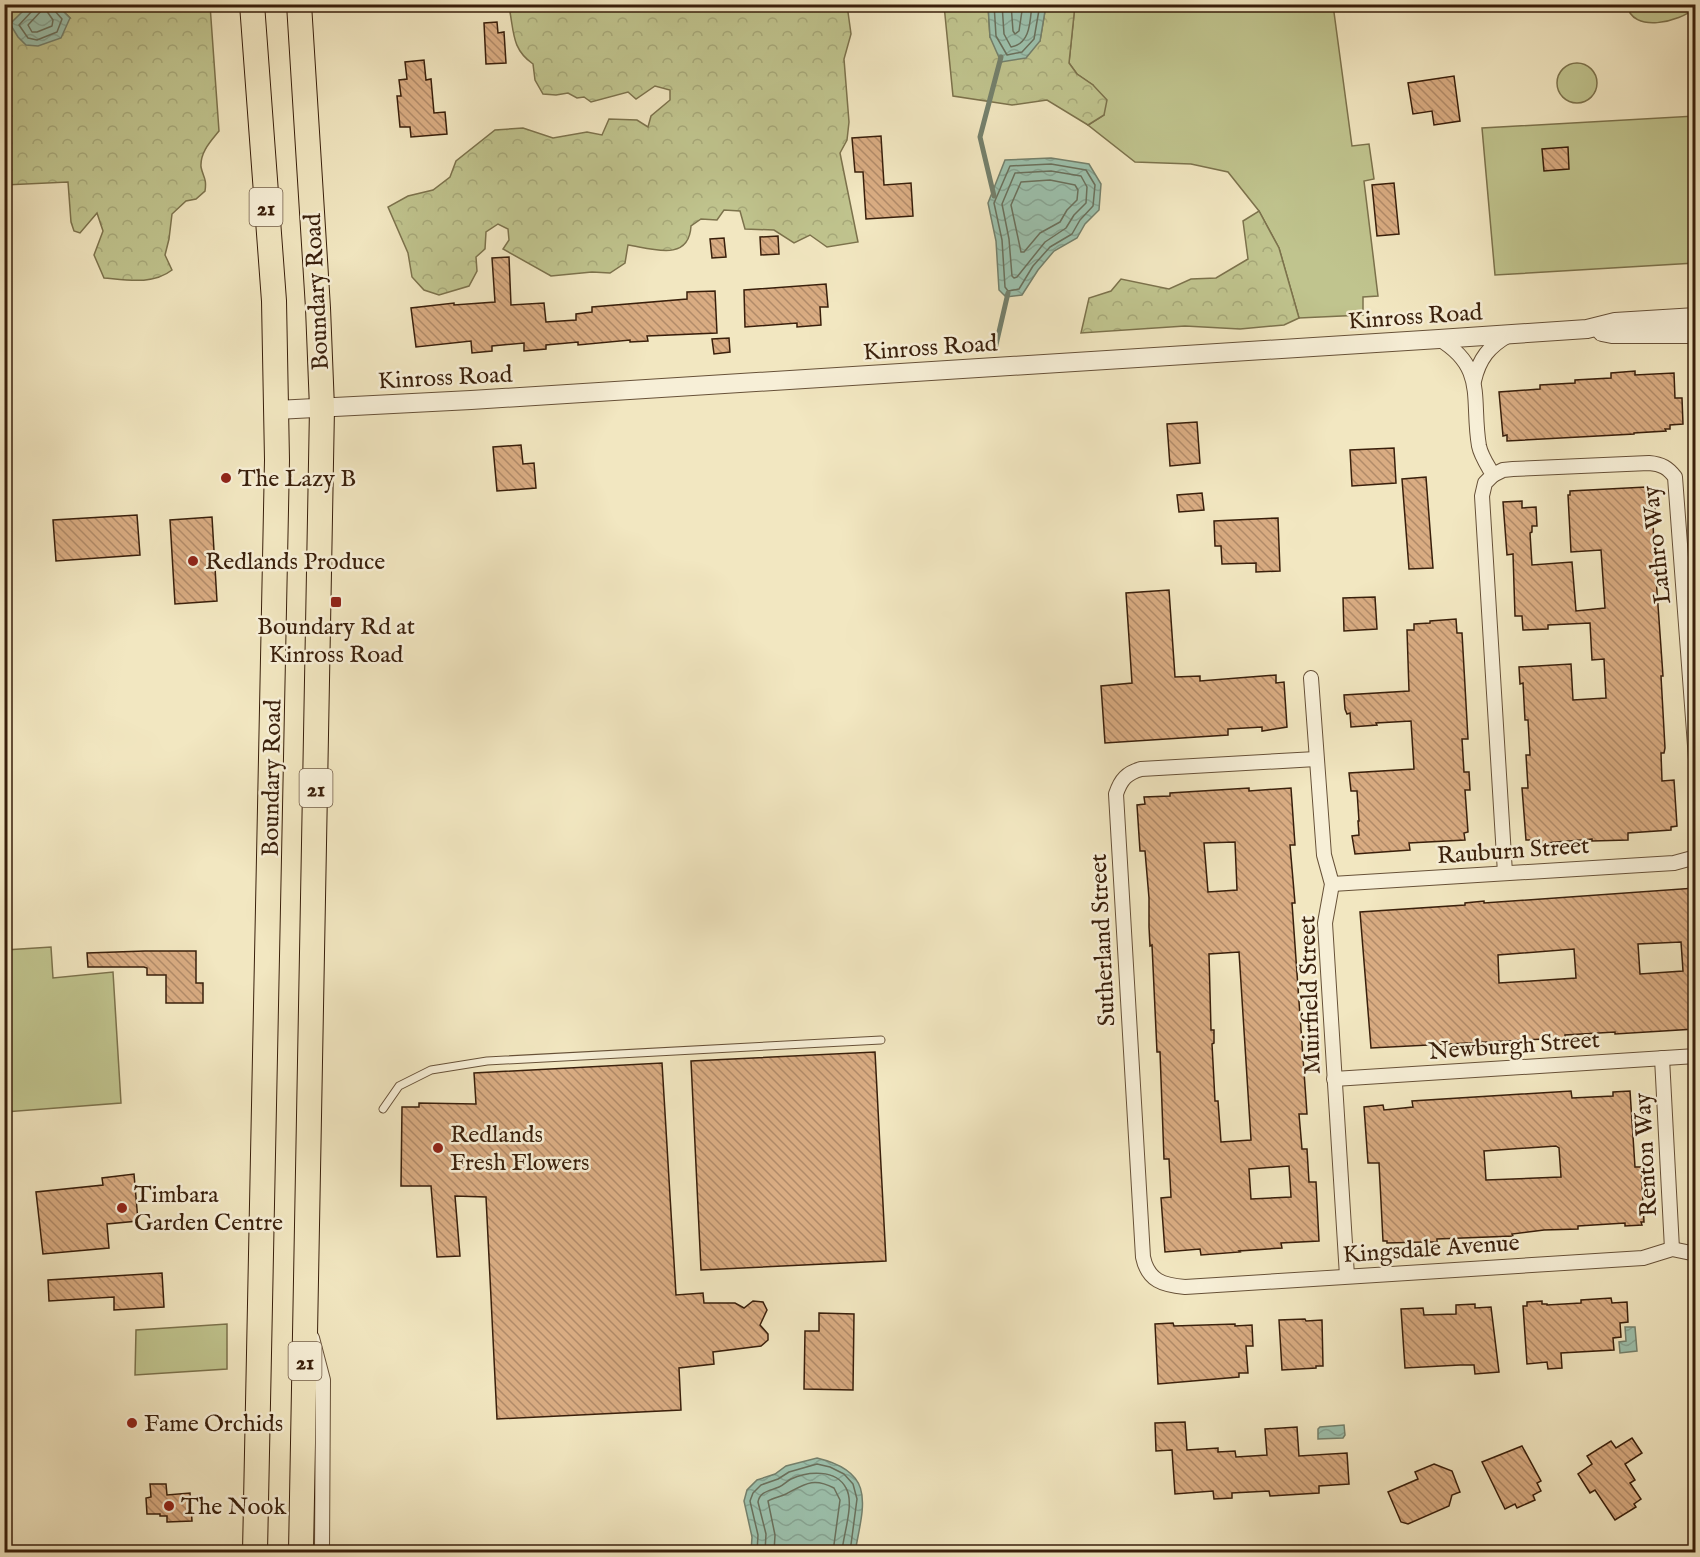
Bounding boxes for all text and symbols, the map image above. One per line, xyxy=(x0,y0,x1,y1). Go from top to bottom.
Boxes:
road number: 21 xyxy=(250,188,282,226)
street label: Boundary Road xyxy=(298,212,337,371)
street label: Kinross Road xyxy=(1347,297,1484,338)
street label: Kinross Road xyxy=(862,328,999,369)
street label: Kinross Road xyxy=(377,359,513,398)
place label: The Lazy B xyxy=(238,464,356,495)
marker: The Lazy B xyxy=(219,471,233,485)
street label: Lathro Way xyxy=(1636,484,1679,606)
place label: Redlands Produce xyxy=(205,547,385,578)
marker: Redlands Produce xyxy=(186,554,200,568)
marker: Boundary Rd at Kinross Road xyxy=(329,595,343,609)
place label: Boundary Rd at Kinross Road xyxy=(257,612,415,671)
street label: Boundary Road xyxy=(256,699,289,857)
road number: 21 xyxy=(300,769,332,807)
street label: Rauburn Street xyxy=(1436,831,1590,872)
street label: Sutherland Street xyxy=(1083,853,1124,1027)
street label: Muirfield Street xyxy=(1292,915,1329,1075)
street label: Newburgh Street xyxy=(1427,1025,1601,1068)
street label: Renton Way xyxy=(1628,1092,1665,1218)
place label: Redlands Fresh Flowers xyxy=(450,1120,590,1179)
marker: Redlands Fresh Flowers xyxy=(431,1141,445,1155)
place label: Timbara Garden Centre xyxy=(134,1180,283,1239)
marker: Timbara Garden Centre xyxy=(115,1201,129,1215)
street label: Kingsdale Avenue xyxy=(1342,1228,1521,1271)
road number: 21 xyxy=(288,1342,322,1380)
place label: Fame Orchids xyxy=(144,1409,283,1440)
marker: Fame Orchids xyxy=(125,1416,139,1430)
place label: The Nook xyxy=(181,1492,286,1523)
marker: The Nook xyxy=(162,1499,176,1513)

